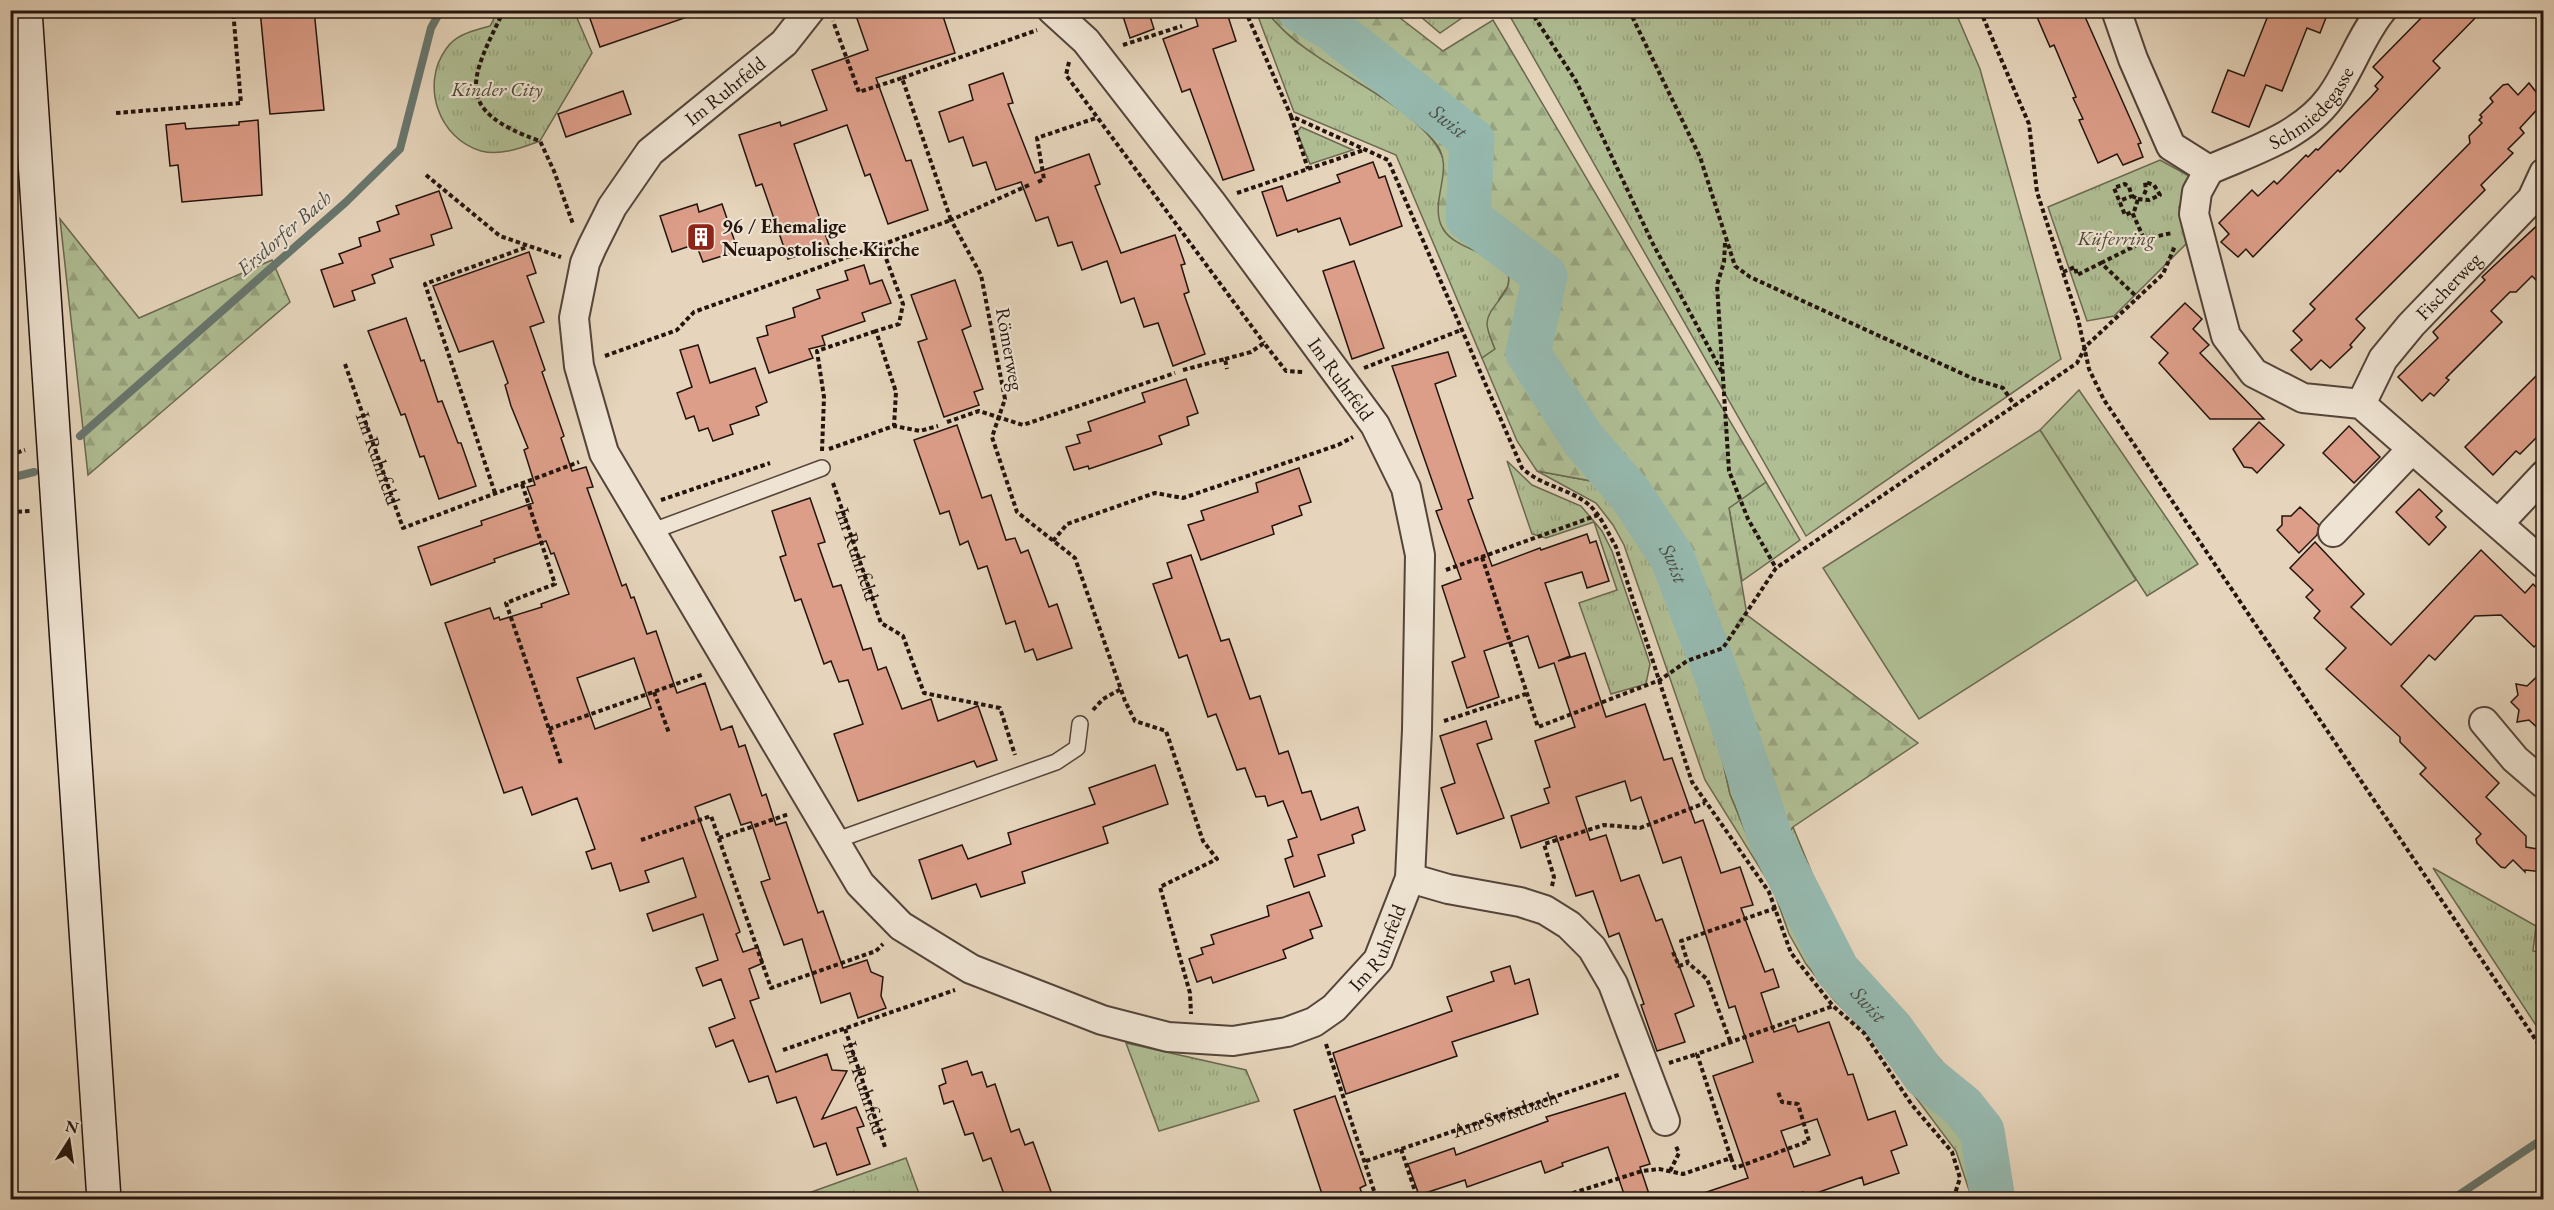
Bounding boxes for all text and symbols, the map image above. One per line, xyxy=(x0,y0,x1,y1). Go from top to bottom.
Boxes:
street label: Im Ruhrfeld xyxy=(679,50,771,132)
street label: Schmiedegasse xyxy=(2264,62,2360,155)
park label: Kinder City xyxy=(450,76,543,102)
water label: Swist xyxy=(1424,97,1474,145)
water label: Ersdorfer Bach xyxy=(230,184,337,282)
place label: 96 / Ehemalige Neuapostolische Kirche xyxy=(722,213,919,262)
building icon: 96 / Ehemalige Neuapostolische Kirche xyxy=(685,221,717,253)
park label: Küferring xyxy=(2077,225,2155,251)
street label: Fischerweg xyxy=(2410,247,2487,326)
street label: Römerweg xyxy=(990,305,1030,393)
street label: Im Ruhrfeld xyxy=(1302,332,1380,426)
street label: Im Ruhrfeld xyxy=(350,408,407,509)
street label: Im Ruhrfeld xyxy=(829,504,886,605)
water label: Swist xyxy=(1653,537,1695,588)
street label: Im Ruhrfeld xyxy=(1343,900,1412,997)
water label: Swist xyxy=(1845,979,1893,1029)
street label: Im Ruhrfeld xyxy=(837,1038,893,1139)
street label: Am Swistbach xyxy=(1448,1083,1562,1144)
north arrow xyxy=(39,1111,99,1171)
text: N xyxy=(63,1115,81,1138)

